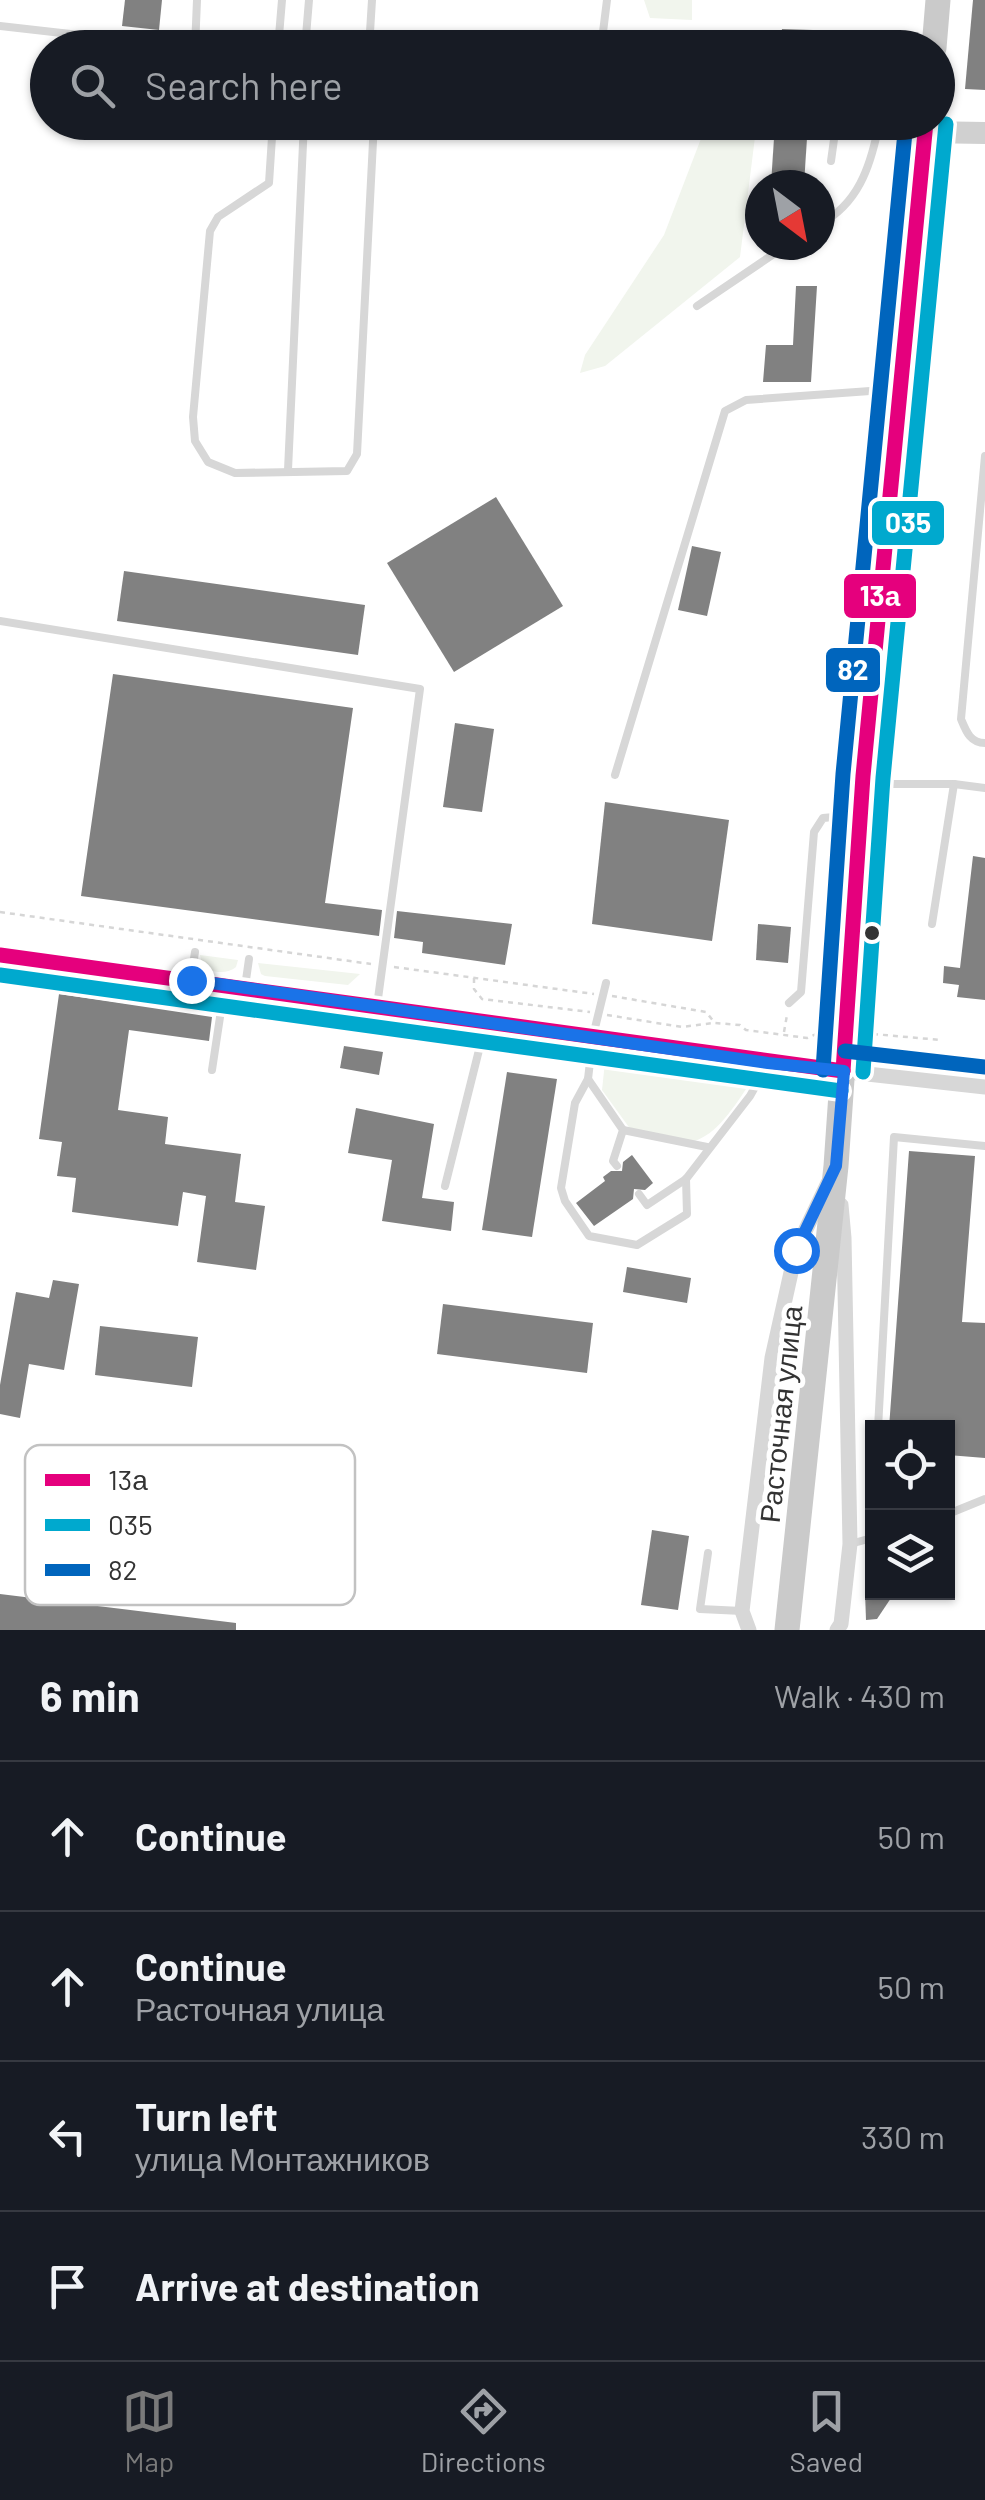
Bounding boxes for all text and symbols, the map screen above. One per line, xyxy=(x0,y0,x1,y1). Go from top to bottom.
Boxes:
search box xyxy=(30,30,955,140)
icon: search xyxy=(65,58,120,113)
text: Search here xyxy=(145,62,343,108)
north arrow xyxy=(745,170,835,260)
line badge: 035 xyxy=(870,499,946,547)
text: 035 xyxy=(885,505,931,539)
line badge: 13а xyxy=(842,572,918,620)
text: 13а xyxy=(860,578,901,612)
line badge: 82 xyxy=(824,646,882,694)
text: 82 xyxy=(838,652,868,686)
unlabelled marker xyxy=(862,923,882,943)
route end xyxy=(169,958,215,1004)
route start xyxy=(774,1228,820,1274)
street label: Расточная улица xyxy=(752,1303,808,1524)
map controls xyxy=(865,1420,955,1600)
button: locate xyxy=(865,1420,955,1510)
legend xyxy=(25,1445,355,1605)
text: 13а xyxy=(108,1462,148,1496)
text: 035 xyxy=(108,1507,153,1541)
button: layers xyxy=(865,1510,955,1600)
text: 82 xyxy=(108,1552,138,1586)
text: 6 min xyxy=(40,1670,140,1720)
text: Walk · 430 m xyxy=(774,1676,945,1714)
icon: ahead xyxy=(40,1809,95,1864)
text: Continue xyxy=(135,1813,286,1859)
text: 50 m xyxy=(878,1817,945,1855)
text: Continue xyxy=(135,1943,286,1989)
icon: ahead xyxy=(40,1959,95,2014)
text: 50 m xyxy=(878,1967,945,2005)
text: Расточная улица xyxy=(135,1989,384,2027)
text: Turn left xyxy=(135,2093,278,2139)
icon: left xyxy=(40,2109,95,2164)
text: 330 m xyxy=(861,2117,945,2155)
text: улица Монтажников xyxy=(135,2139,430,2177)
icon: arrive xyxy=(40,2259,95,2314)
text: Arrive at destination xyxy=(135,2263,480,2309)
tab: Map xyxy=(122,2384,177,2478)
tab: Directions xyxy=(421,2384,546,2478)
tab: Saved xyxy=(790,2384,863,2478)

